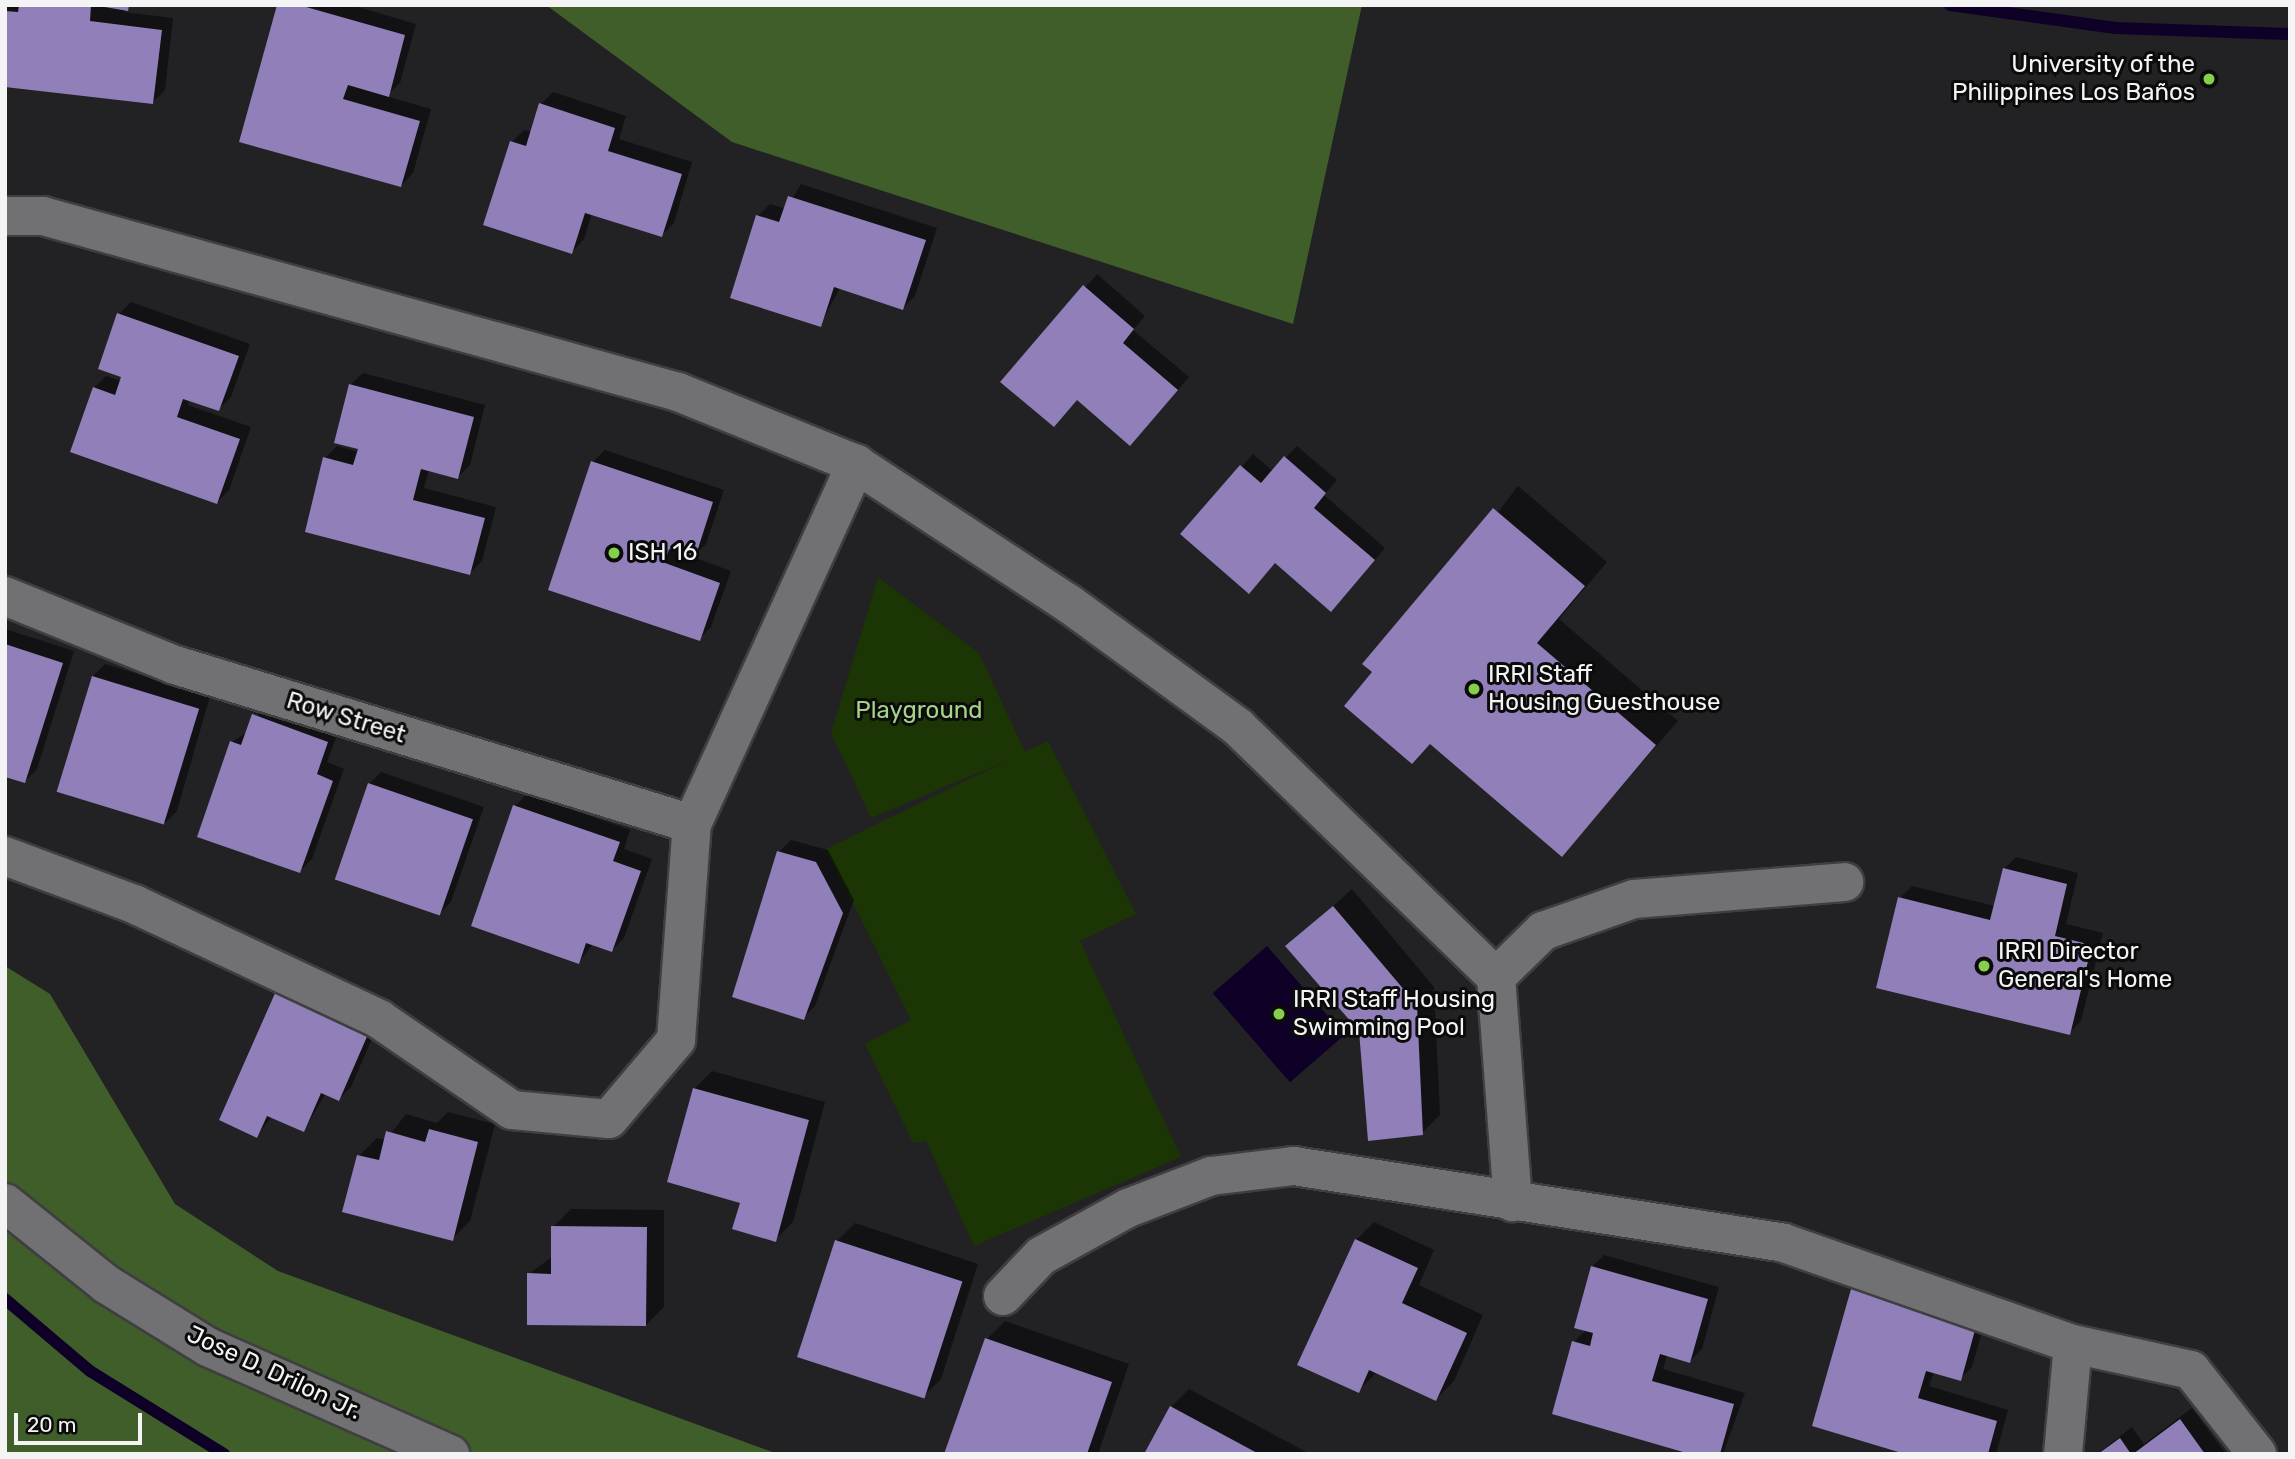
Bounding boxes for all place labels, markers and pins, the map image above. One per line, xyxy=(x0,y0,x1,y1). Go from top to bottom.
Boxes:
place label: University of the Philippines Los Baños xyxy=(1952,51,2195,107)
marker: University of the Philippines Los Baños xyxy=(2201,71,2217,87)
place label: ISH 16 xyxy=(628,539,697,567)
marker: ISH 16 xyxy=(606,545,622,561)
place label: IRRI Staff Housing Guesthouse xyxy=(1488,661,1721,717)
marker: IRRI Staff Housing Guesthouse xyxy=(1466,681,1482,697)
place label: IRRI Director General's Home xyxy=(1998,938,2172,994)
marker: IRRI Director General's Home xyxy=(1976,958,1992,974)
place label: IRRI Staff Housing Swimming Pool xyxy=(1293,986,1496,1042)
marker: IRRI Staff Housing Swimming Pool xyxy=(1271,1006,1287,1022)

